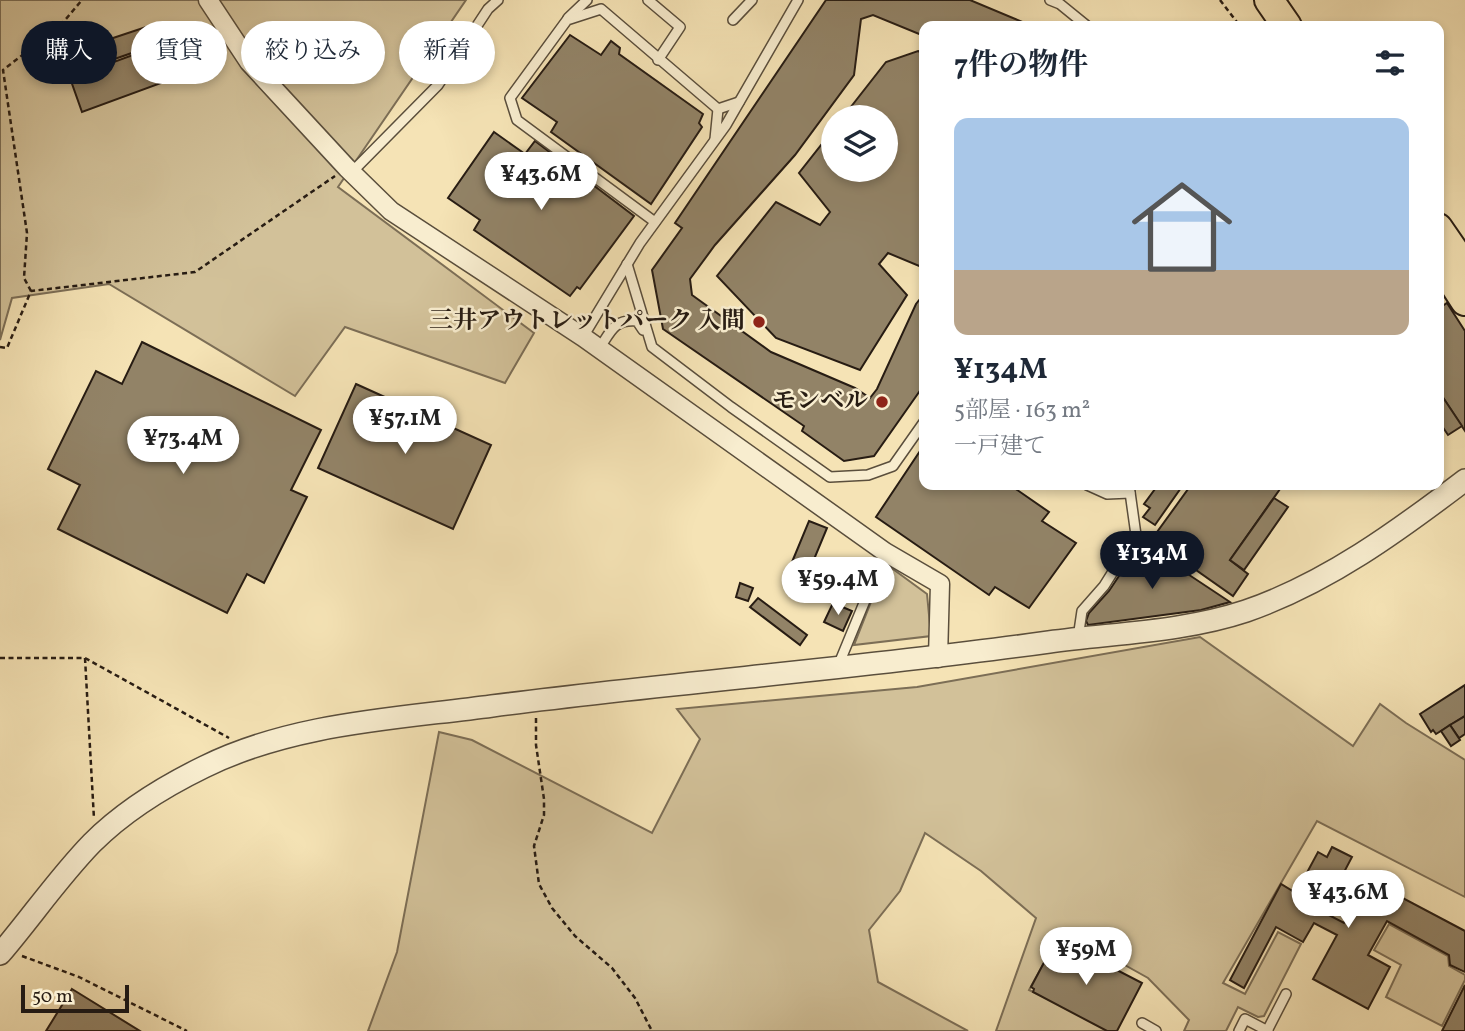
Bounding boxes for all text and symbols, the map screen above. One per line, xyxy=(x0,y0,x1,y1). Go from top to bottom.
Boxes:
chip: 購入 xyxy=(21,21,117,84)
chip: 賃貸 xyxy=(131,21,227,84)
chip: 絞り込み xyxy=(241,21,385,84)
chip: 新着 xyxy=(399,21,495,84)
icon: filters xyxy=(1371,44,1409,82)
text: 7件の物件 xyxy=(954,45,1088,87)
map controls xyxy=(821,105,898,182)
button: layers xyxy=(821,105,898,182)
pin: ¥43.6M xyxy=(484,152,598,212)
text: ¥43.6M xyxy=(501,159,581,191)
icon: home xyxy=(1119,164,1245,290)
place label: 三井アウトレットパーク 入間 xyxy=(429,305,745,339)
marker: 三井アウトレットパーク 入間 xyxy=(751,314,767,330)
text: ¥134M xyxy=(954,349,1047,391)
place label: モンベル xyxy=(772,385,868,419)
marker: モンベル xyxy=(874,394,890,410)
text: 5部屋 · 163 m² xyxy=(954,395,1090,427)
pin: ¥57.1M xyxy=(348,396,462,456)
text: ¥57.1M xyxy=(369,403,441,435)
pin: ¥73.4M xyxy=(126,416,240,476)
text: ¥73.4M xyxy=(143,423,223,455)
text: 一戸建て xyxy=(954,431,1046,463)
pin: ¥134M xyxy=(1103,532,1201,591)
text: ¥134M xyxy=(1116,538,1188,570)
pin: ¥59.4M xyxy=(781,558,895,617)
text: ¥59.4M xyxy=(798,564,878,596)
pin: ¥43.6M xyxy=(1291,870,1405,930)
text: ¥43.6M xyxy=(1308,877,1388,909)
pin: ¥59M xyxy=(1045,928,1127,987)
text: ¥59M xyxy=(1056,934,1116,966)
scale bar xyxy=(21,982,130,1014)
text: 50 m xyxy=(32,984,73,1010)

